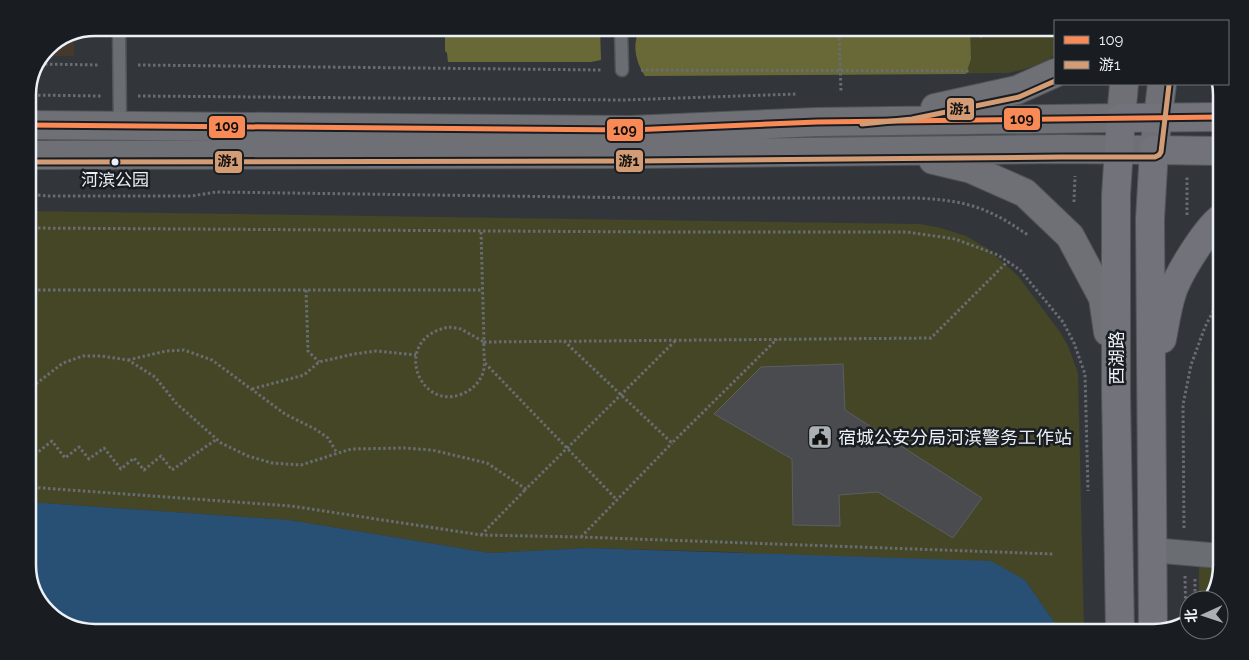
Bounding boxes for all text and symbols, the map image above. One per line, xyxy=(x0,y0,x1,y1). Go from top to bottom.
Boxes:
legend xyxy=(1054,20,1229,85)
text: 109 xyxy=(1099,31,1124,49)
text: 游1 xyxy=(1099,56,1121,74)
line badge: 游1 xyxy=(946,97,975,121)
text: 游1 xyxy=(950,101,971,117)
line badge: 109 xyxy=(1003,107,1041,131)
text: 109 xyxy=(1010,111,1034,127)
line badge: 109 xyxy=(208,115,246,139)
text: 109 xyxy=(215,118,239,134)
line badge: 109 xyxy=(606,118,644,142)
text: 109 xyxy=(613,122,637,138)
line badge: 游1 xyxy=(615,149,644,173)
line badge: 游1 xyxy=(214,150,243,174)
text: 游1 xyxy=(218,153,239,169)
text: 游1 xyxy=(619,153,640,169)
marker: 河滨公园 xyxy=(110,157,120,167)
place label: 河滨公园 xyxy=(81,170,149,190)
street label: 西湖路 xyxy=(1106,331,1127,385)
public building icon: 宿城公安分局河滨警务工作站 xyxy=(807,424,833,450)
place label: 宿城公安分局河滨警务工作站 xyxy=(838,427,1072,448)
north arrow xyxy=(1179,590,1229,640)
text: 北 xyxy=(1183,608,1199,623)

